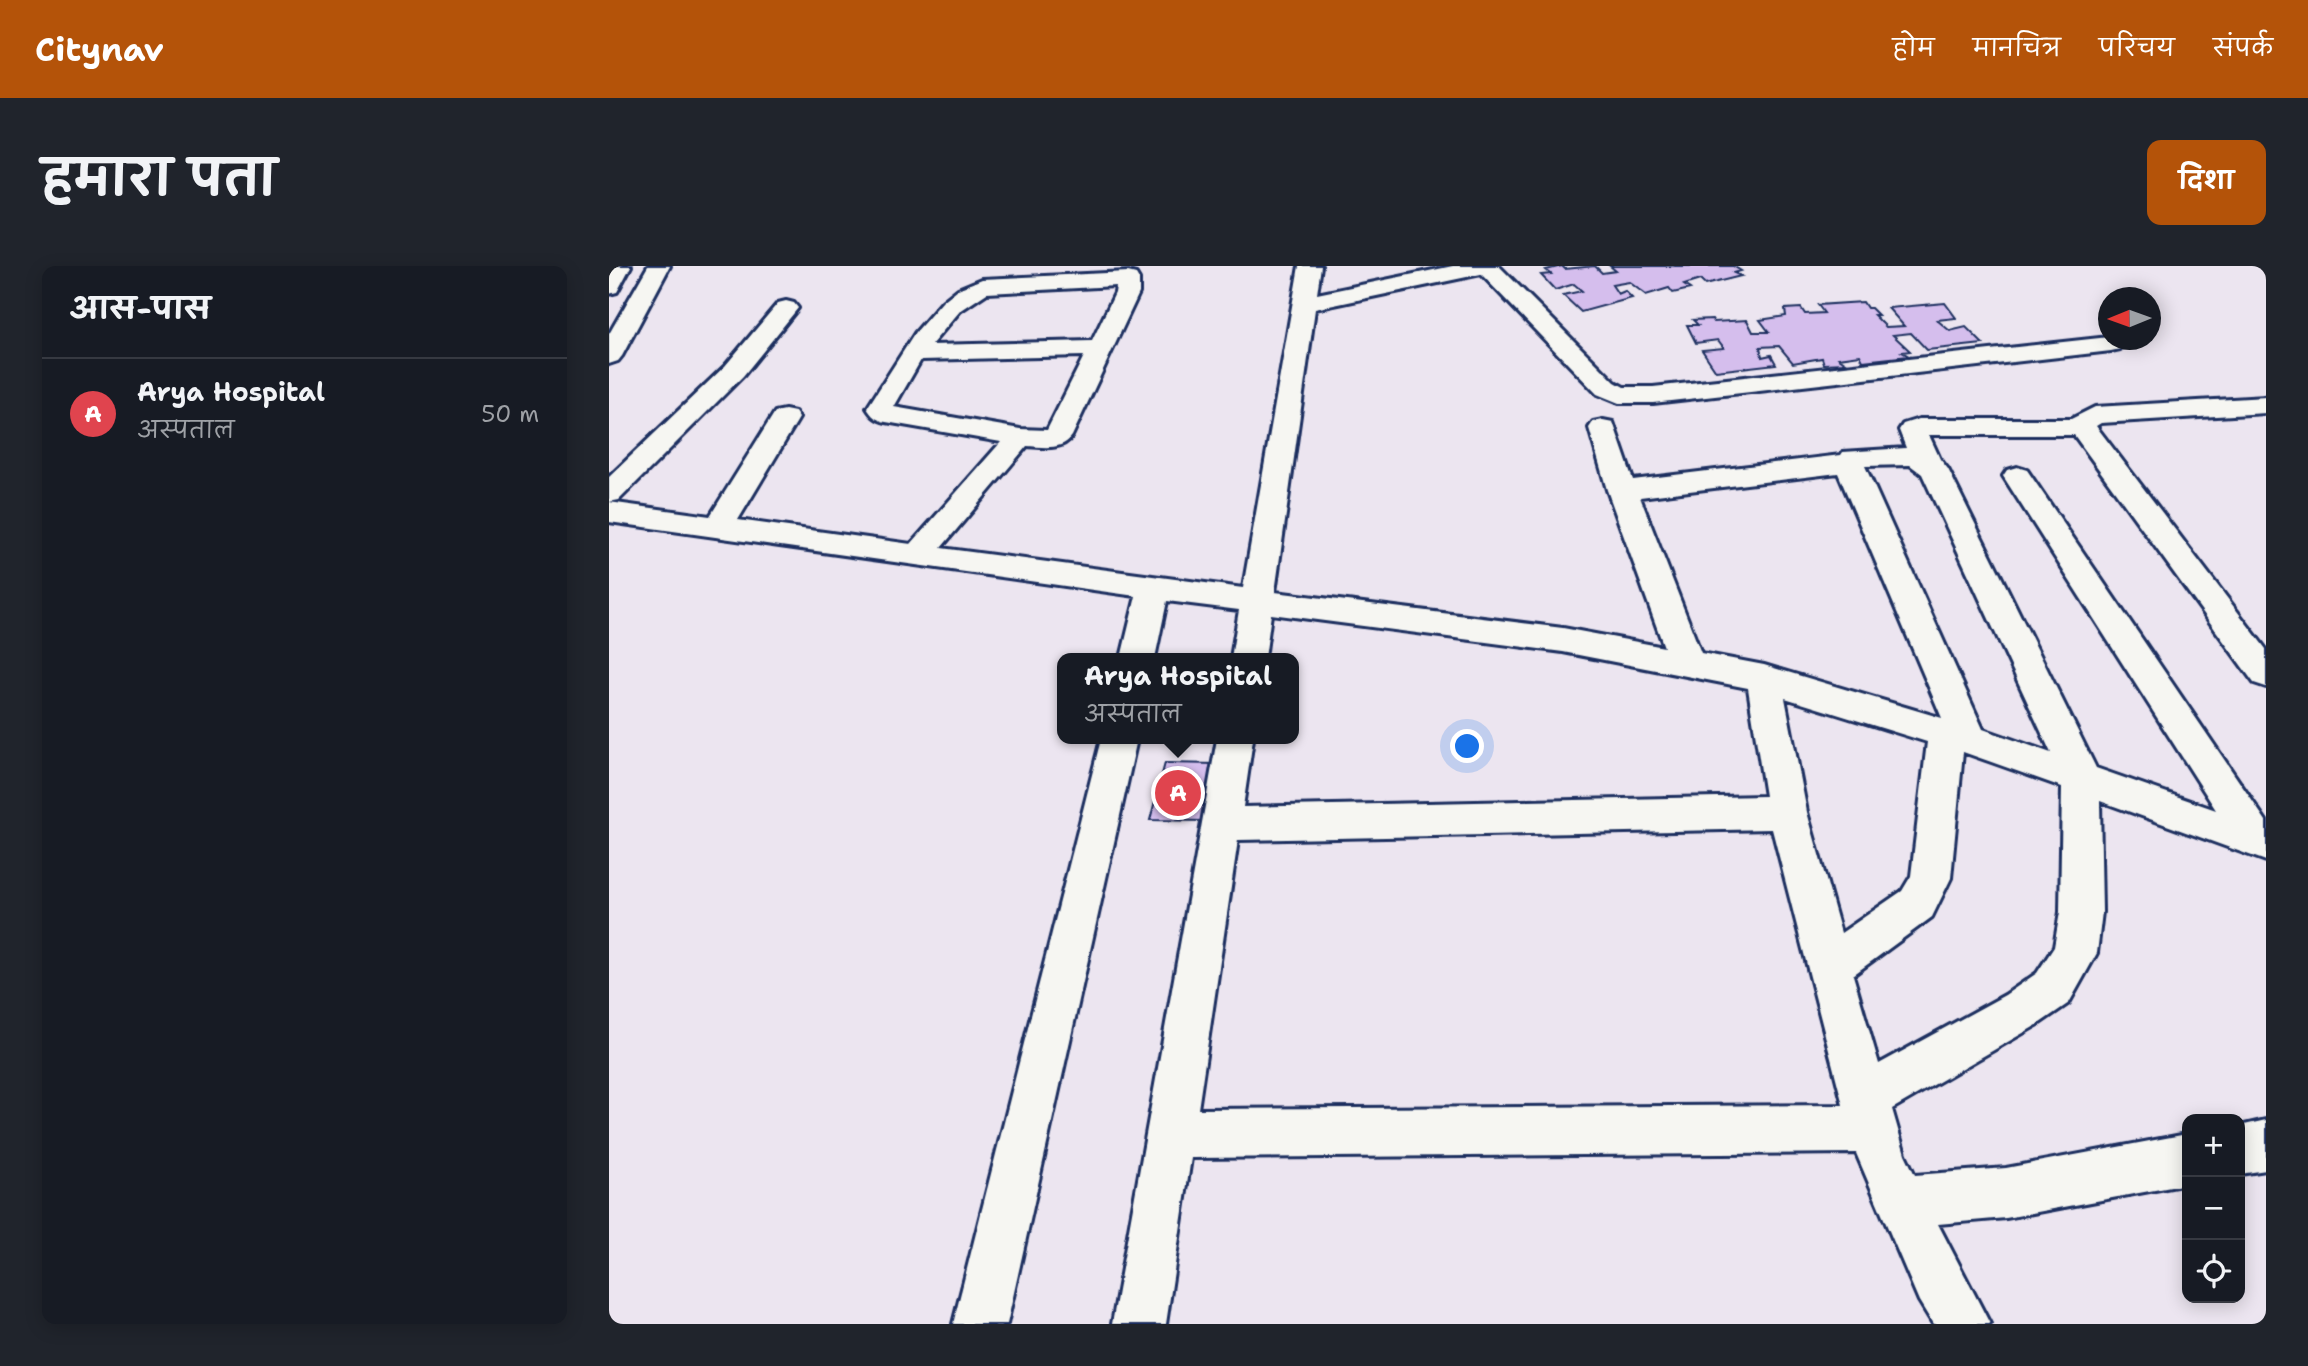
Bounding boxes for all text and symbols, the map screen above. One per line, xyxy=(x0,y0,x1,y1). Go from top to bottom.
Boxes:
text: Citynav xyxy=(35,27,164,72)
text: होम xyxy=(1892,32,1935,64)
text: मानचित्र xyxy=(1973,32,2061,64)
text: परिचय xyxy=(2099,32,2175,64)
text: संपर्क xyxy=(2213,32,2273,64)
button: दिशा xyxy=(2147,140,2266,225)
text: हमारा पता xyxy=(42,145,277,211)
north arrow xyxy=(2098,287,2161,350)
text: आस-पास xyxy=(70,288,211,329)
text: Arya Hospital xyxy=(137,374,325,409)
text: A xyxy=(84,399,102,429)
text: 50 m xyxy=(481,399,539,429)
text: अस्पताल xyxy=(137,415,235,445)
popup xyxy=(1057,653,1299,744)
text: Arya Hospital xyxy=(1084,658,1272,693)
text: अस्पताल xyxy=(1084,699,1182,729)
your location xyxy=(1450,729,1484,763)
pin: A xyxy=(1155,767,1201,819)
map controls xyxy=(2182,1114,2245,1303)
button: + xyxy=(2182,1114,2245,1177)
button: − xyxy=(2182,1177,2245,1240)
button: locate xyxy=(2182,1240,2245,1303)

